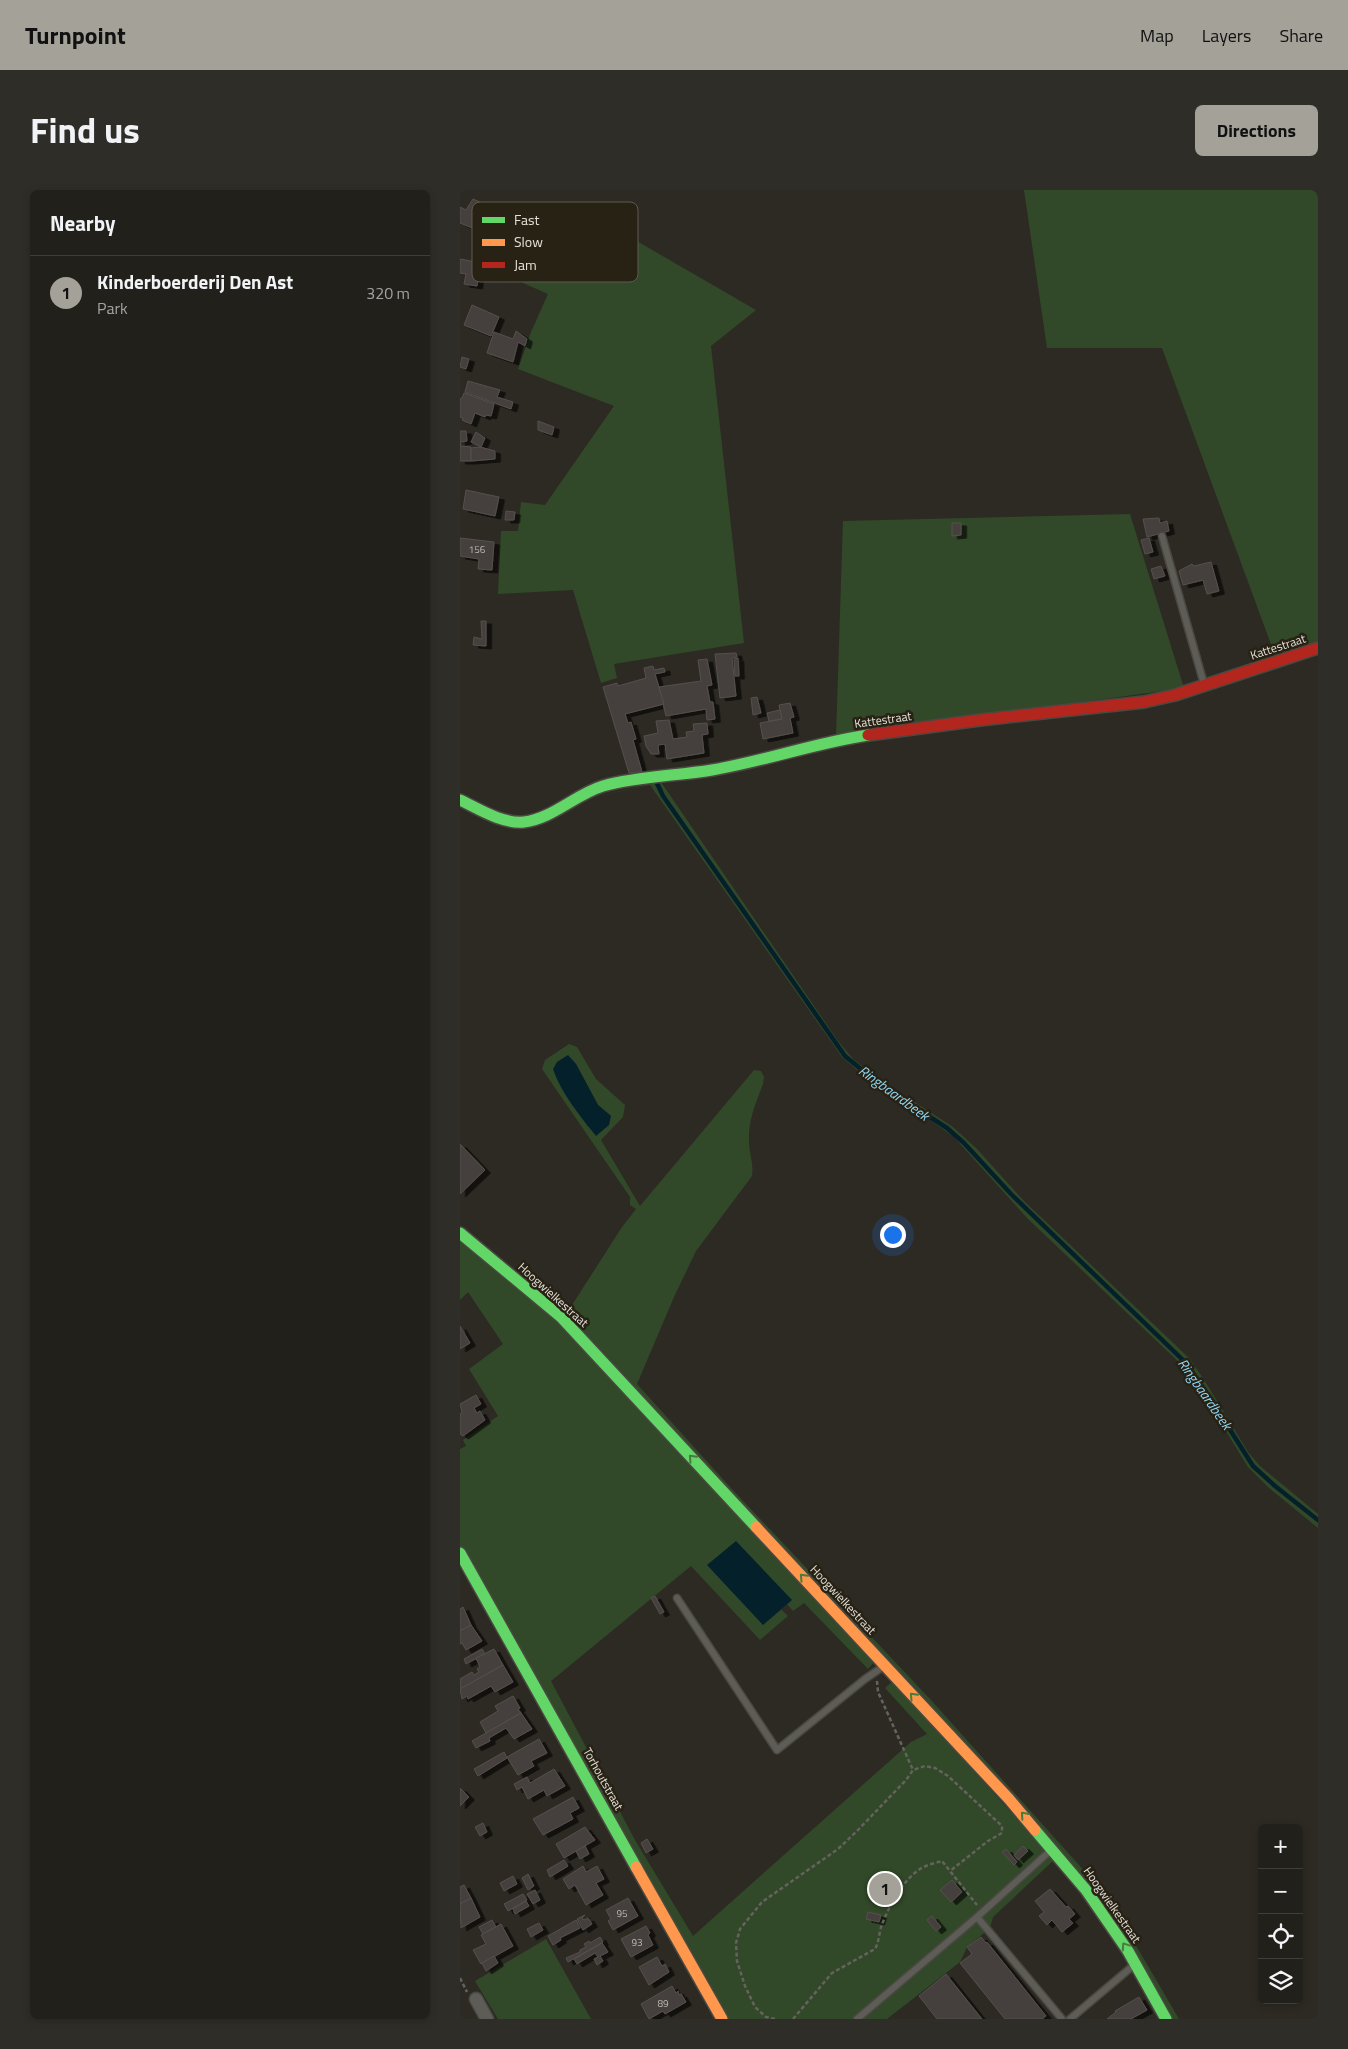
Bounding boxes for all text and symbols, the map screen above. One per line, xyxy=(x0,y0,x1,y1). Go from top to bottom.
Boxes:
text: Turnpoint xyxy=(25,17,126,53)
text: Map xyxy=(1140,22,1174,49)
text: Layers xyxy=(1202,22,1251,49)
text: Share xyxy=(1279,22,1323,49)
text: Find us xyxy=(30,103,140,157)
button: Directions xyxy=(1195,105,1318,156)
legend xyxy=(472,202,638,282)
text: Nearby xyxy=(50,207,115,239)
text: Fast xyxy=(514,209,539,230)
text: Slow xyxy=(514,231,543,252)
text: Jam xyxy=(514,254,537,275)
text: Kinderboerderij Den Ast xyxy=(97,267,293,296)
text: 1 xyxy=(62,281,70,305)
text: 320 m xyxy=(366,281,410,305)
text: Park xyxy=(97,296,128,320)
house number: 156 xyxy=(469,542,486,557)
street label: Kattestraat xyxy=(1248,628,1309,664)
street label: Kattestraat xyxy=(853,706,913,733)
water label: Ringbaardbeek xyxy=(855,1060,935,1126)
your location xyxy=(880,1222,906,1248)
street label: Hoogwielkestraat xyxy=(514,1258,593,1332)
water label: Ringbaardbeek xyxy=(1173,1354,1239,1435)
one-way arrow xyxy=(689,1455,698,1464)
street label: Hoogwielkestraat xyxy=(806,1561,881,1639)
one-way arrow xyxy=(800,1574,809,1583)
one-way arrow xyxy=(910,1693,919,1702)
street label: Torhoutstraat xyxy=(578,1744,629,1814)
one-way arrow xyxy=(1020,1812,1029,1821)
map controls xyxy=(1258,1824,1303,2004)
button: + xyxy=(1258,1824,1303,1869)
street label: Hoogwielkestraat xyxy=(1079,1863,1146,1947)
button: − xyxy=(1258,1869,1303,1914)
pin: 1 xyxy=(869,1870,901,1908)
house number: 95 xyxy=(616,1906,628,1921)
button: locate xyxy=(1258,1914,1303,1959)
house number: 93 xyxy=(631,1935,643,1950)
one-way arrow xyxy=(1122,1943,1131,1952)
button: layers xyxy=(1258,1959,1303,2004)
house number: 89 xyxy=(657,1996,669,2011)

